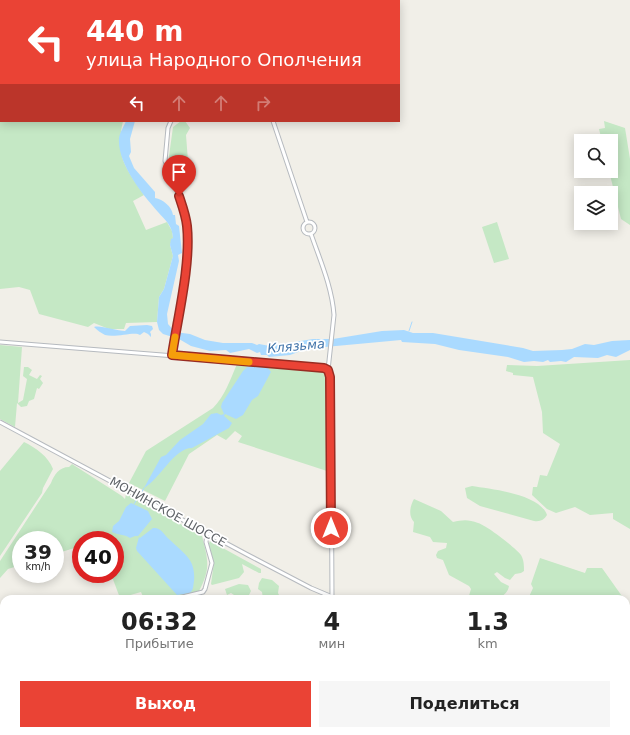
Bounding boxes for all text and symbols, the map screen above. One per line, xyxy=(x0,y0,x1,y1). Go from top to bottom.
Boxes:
text: 440 m xyxy=(86,15,183,48)
icon: left xyxy=(20,16,72,68)
text: улица Народного Ополчения xyxy=(86,49,362,70)
icon: left xyxy=(126,92,148,114)
icon: ahead xyxy=(168,92,190,114)
icon: ahead xyxy=(210,92,232,114)
icon: right xyxy=(252,92,274,114)
map controls xyxy=(574,134,618,230)
button: search xyxy=(574,134,618,178)
pin xyxy=(162,155,196,196)
icon: arrive xyxy=(168,161,190,183)
button: layers xyxy=(574,186,618,230)
water label: Клязьма xyxy=(267,336,325,356)
street label: МОНИНСКОЕ ШОССЕ xyxy=(107,474,229,550)
position arrow xyxy=(310,507,352,549)
speed limit sign: 40 xyxy=(72,531,124,583)
text: 39 xyxy=(24,540,52,564)
text: km/h xyxy=(25,561,51,572)
text: 06:32 xyxy=(121,608,197,636)
text: 4 xyxy=(324,608,340,636)
text: 1.3 xyxy=(466,608,509,636)
text: Прибытие xyxy=(125,636,194,651)
text: мин xyxy=(319,636,345,651)
text: km xyxy=(478,636,498,651)
button: Выход xyxy=(20,681,311,727)
button: Поделиться xyxy=(319,681,610,727)

